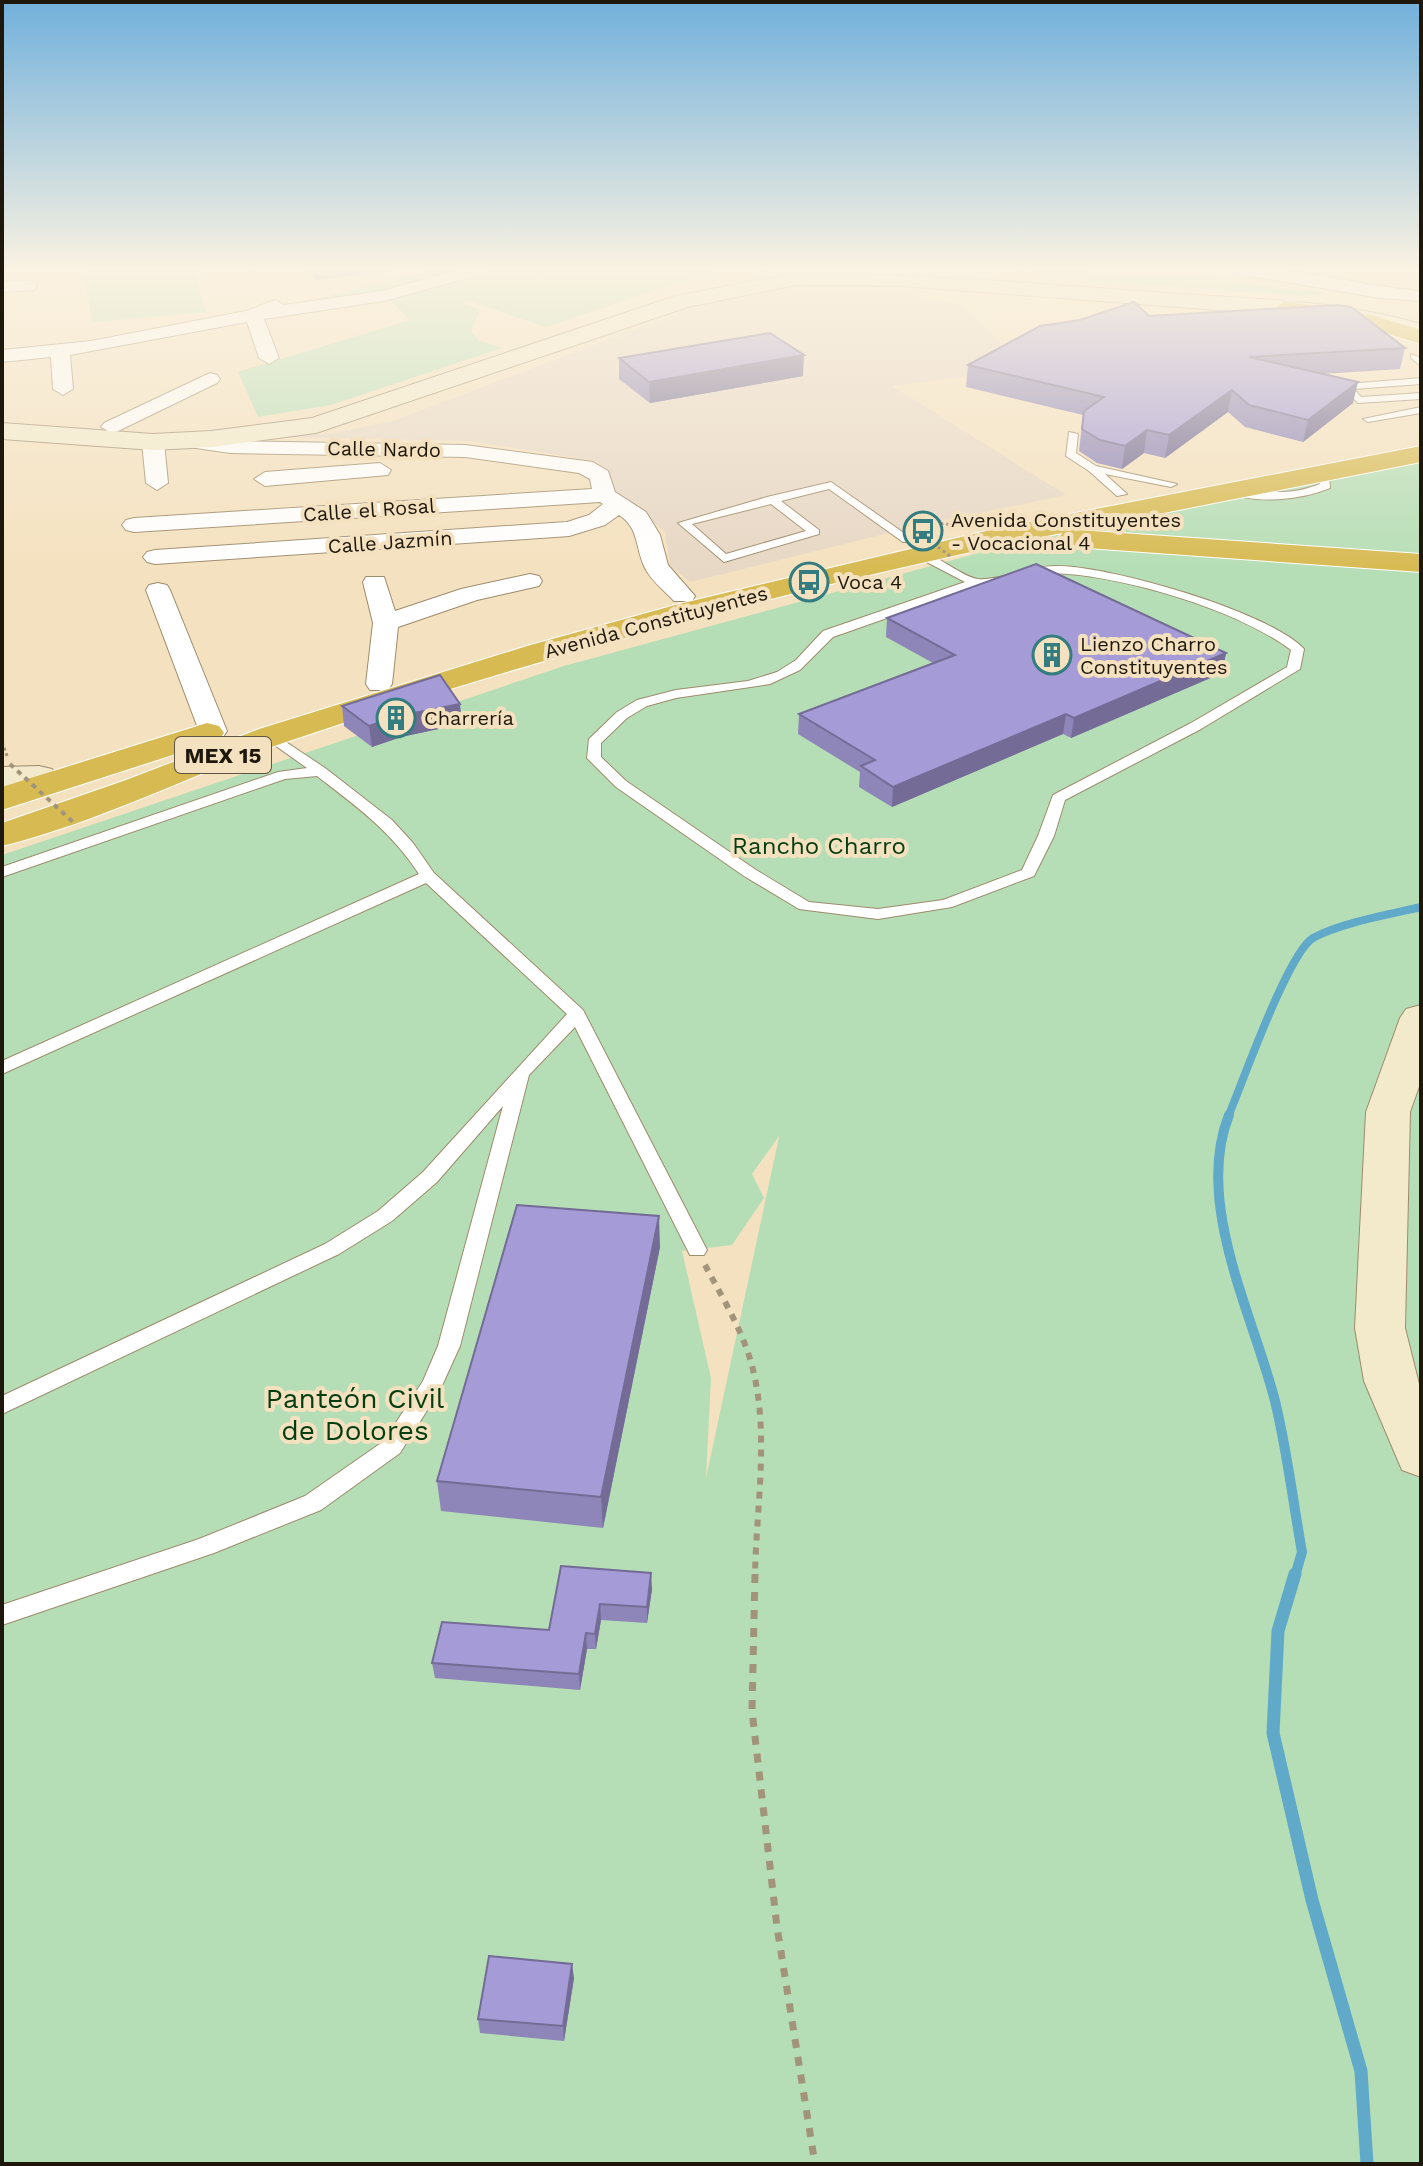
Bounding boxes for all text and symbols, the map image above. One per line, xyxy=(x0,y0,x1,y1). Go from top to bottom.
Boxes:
street label: Calle Nardo xyxy=(327,436,441,462)
street label: Calle el Rosal xyxy=(302,493,436,527)
place label: Avenida Constituyentes - Vocacional 4 xyxy=(951,508,1181,555)
bus stop icon: Avenida Constituyentes - Vocacional 4 xyxy=(902,510,944,552)
street label: Calle Jazmín xyxy=(327,526,453,558)
bus stop icon: Voca 4 xyxy=(788,561,830,603)
place label: Voca 4 xyxy=(837,570,902,594)
street label: Avenida Constituyentes xyxy=(542,581,770,663)
place label: Lienzo Charro Constituyentes xyxy=(1080,632,1228,679)
building icon: Lienzo Charro Constituyentes xyxy=(1031,634,1073,676)
building icon: Charrería xyxy=(375,697,417,739)
place label: Charrería xyxy=(424,706,514,730)
road number: MEX 15 xyxy=(175,737,271,773)
park label: Rancho Charro xyxy=(732,832,906,860)
park label: Panteón Civil de Dolores xyxy=(266,1382,445,1447)

